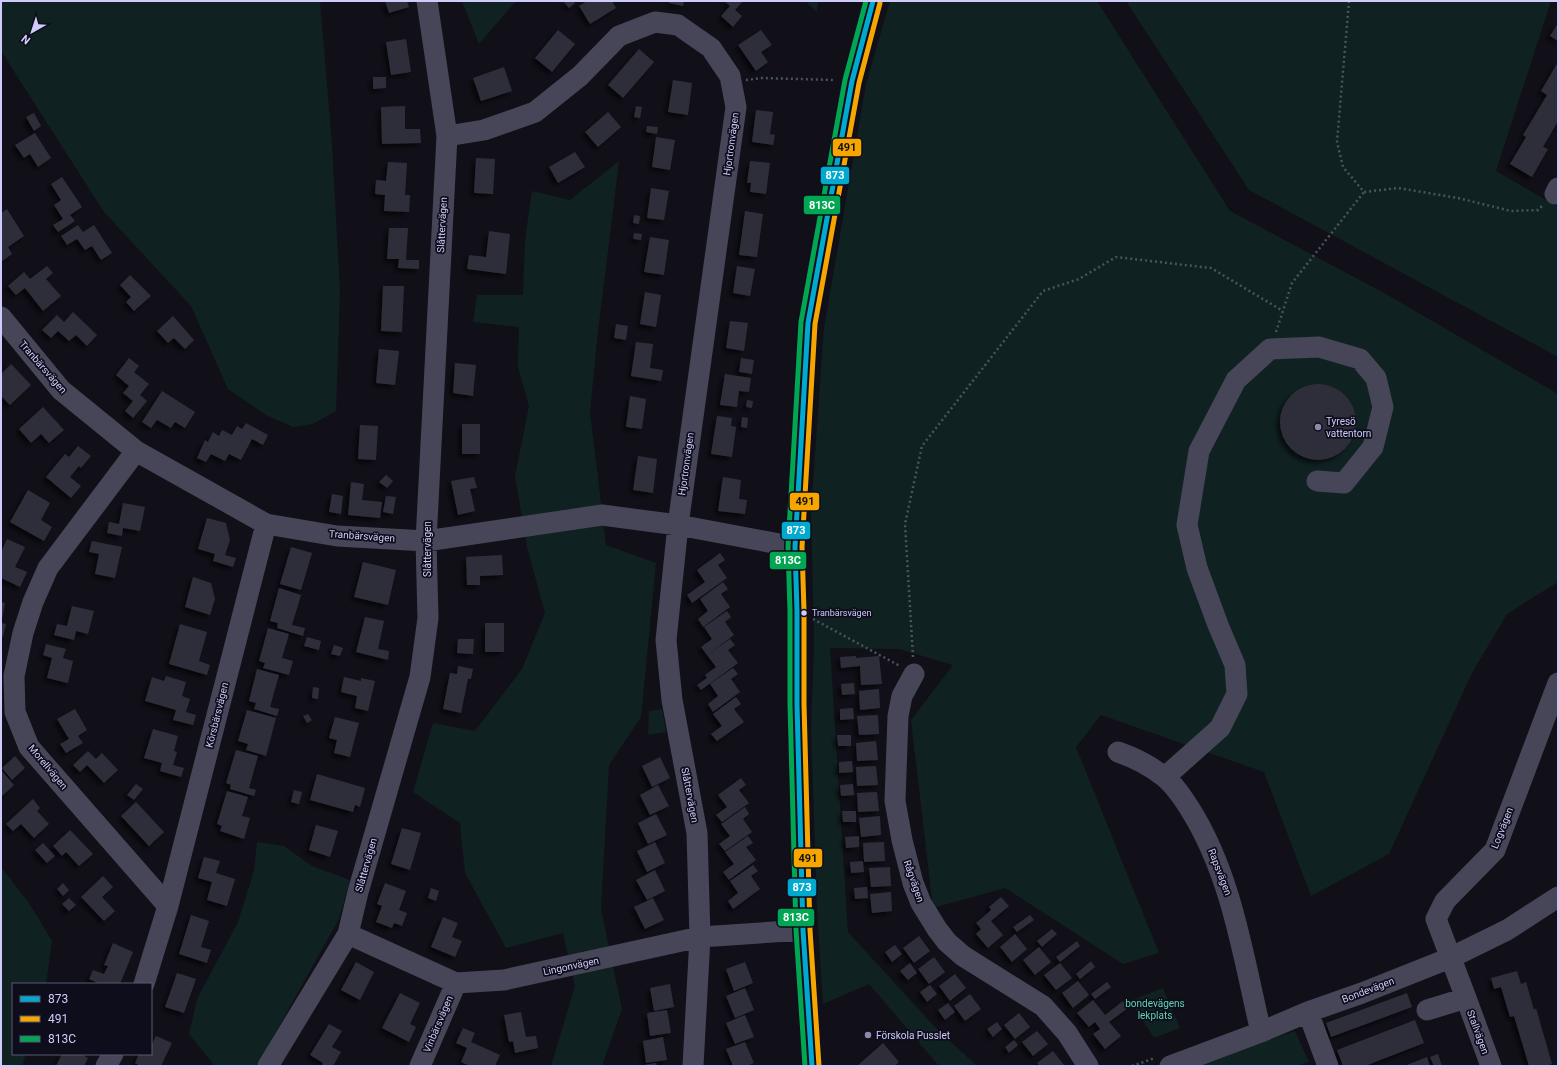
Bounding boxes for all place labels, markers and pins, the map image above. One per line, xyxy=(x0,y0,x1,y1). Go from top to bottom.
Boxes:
place label: Tyresö vattentorn xyxy=(1326,416,1371,439)
marker: Tyresö vattentorn xyxy=(1313,422,1323,432)
marker: Tranbärsvägen xyxy=(799,608,809,618)
place label: Tranbärsvägen xyxy=(812,608,871,618)
marker: Förskola Pusslet xyxy=(863,1030,873,1040)
place label: Förskola Pusslet xyxy=(876,1030,950,1041)

